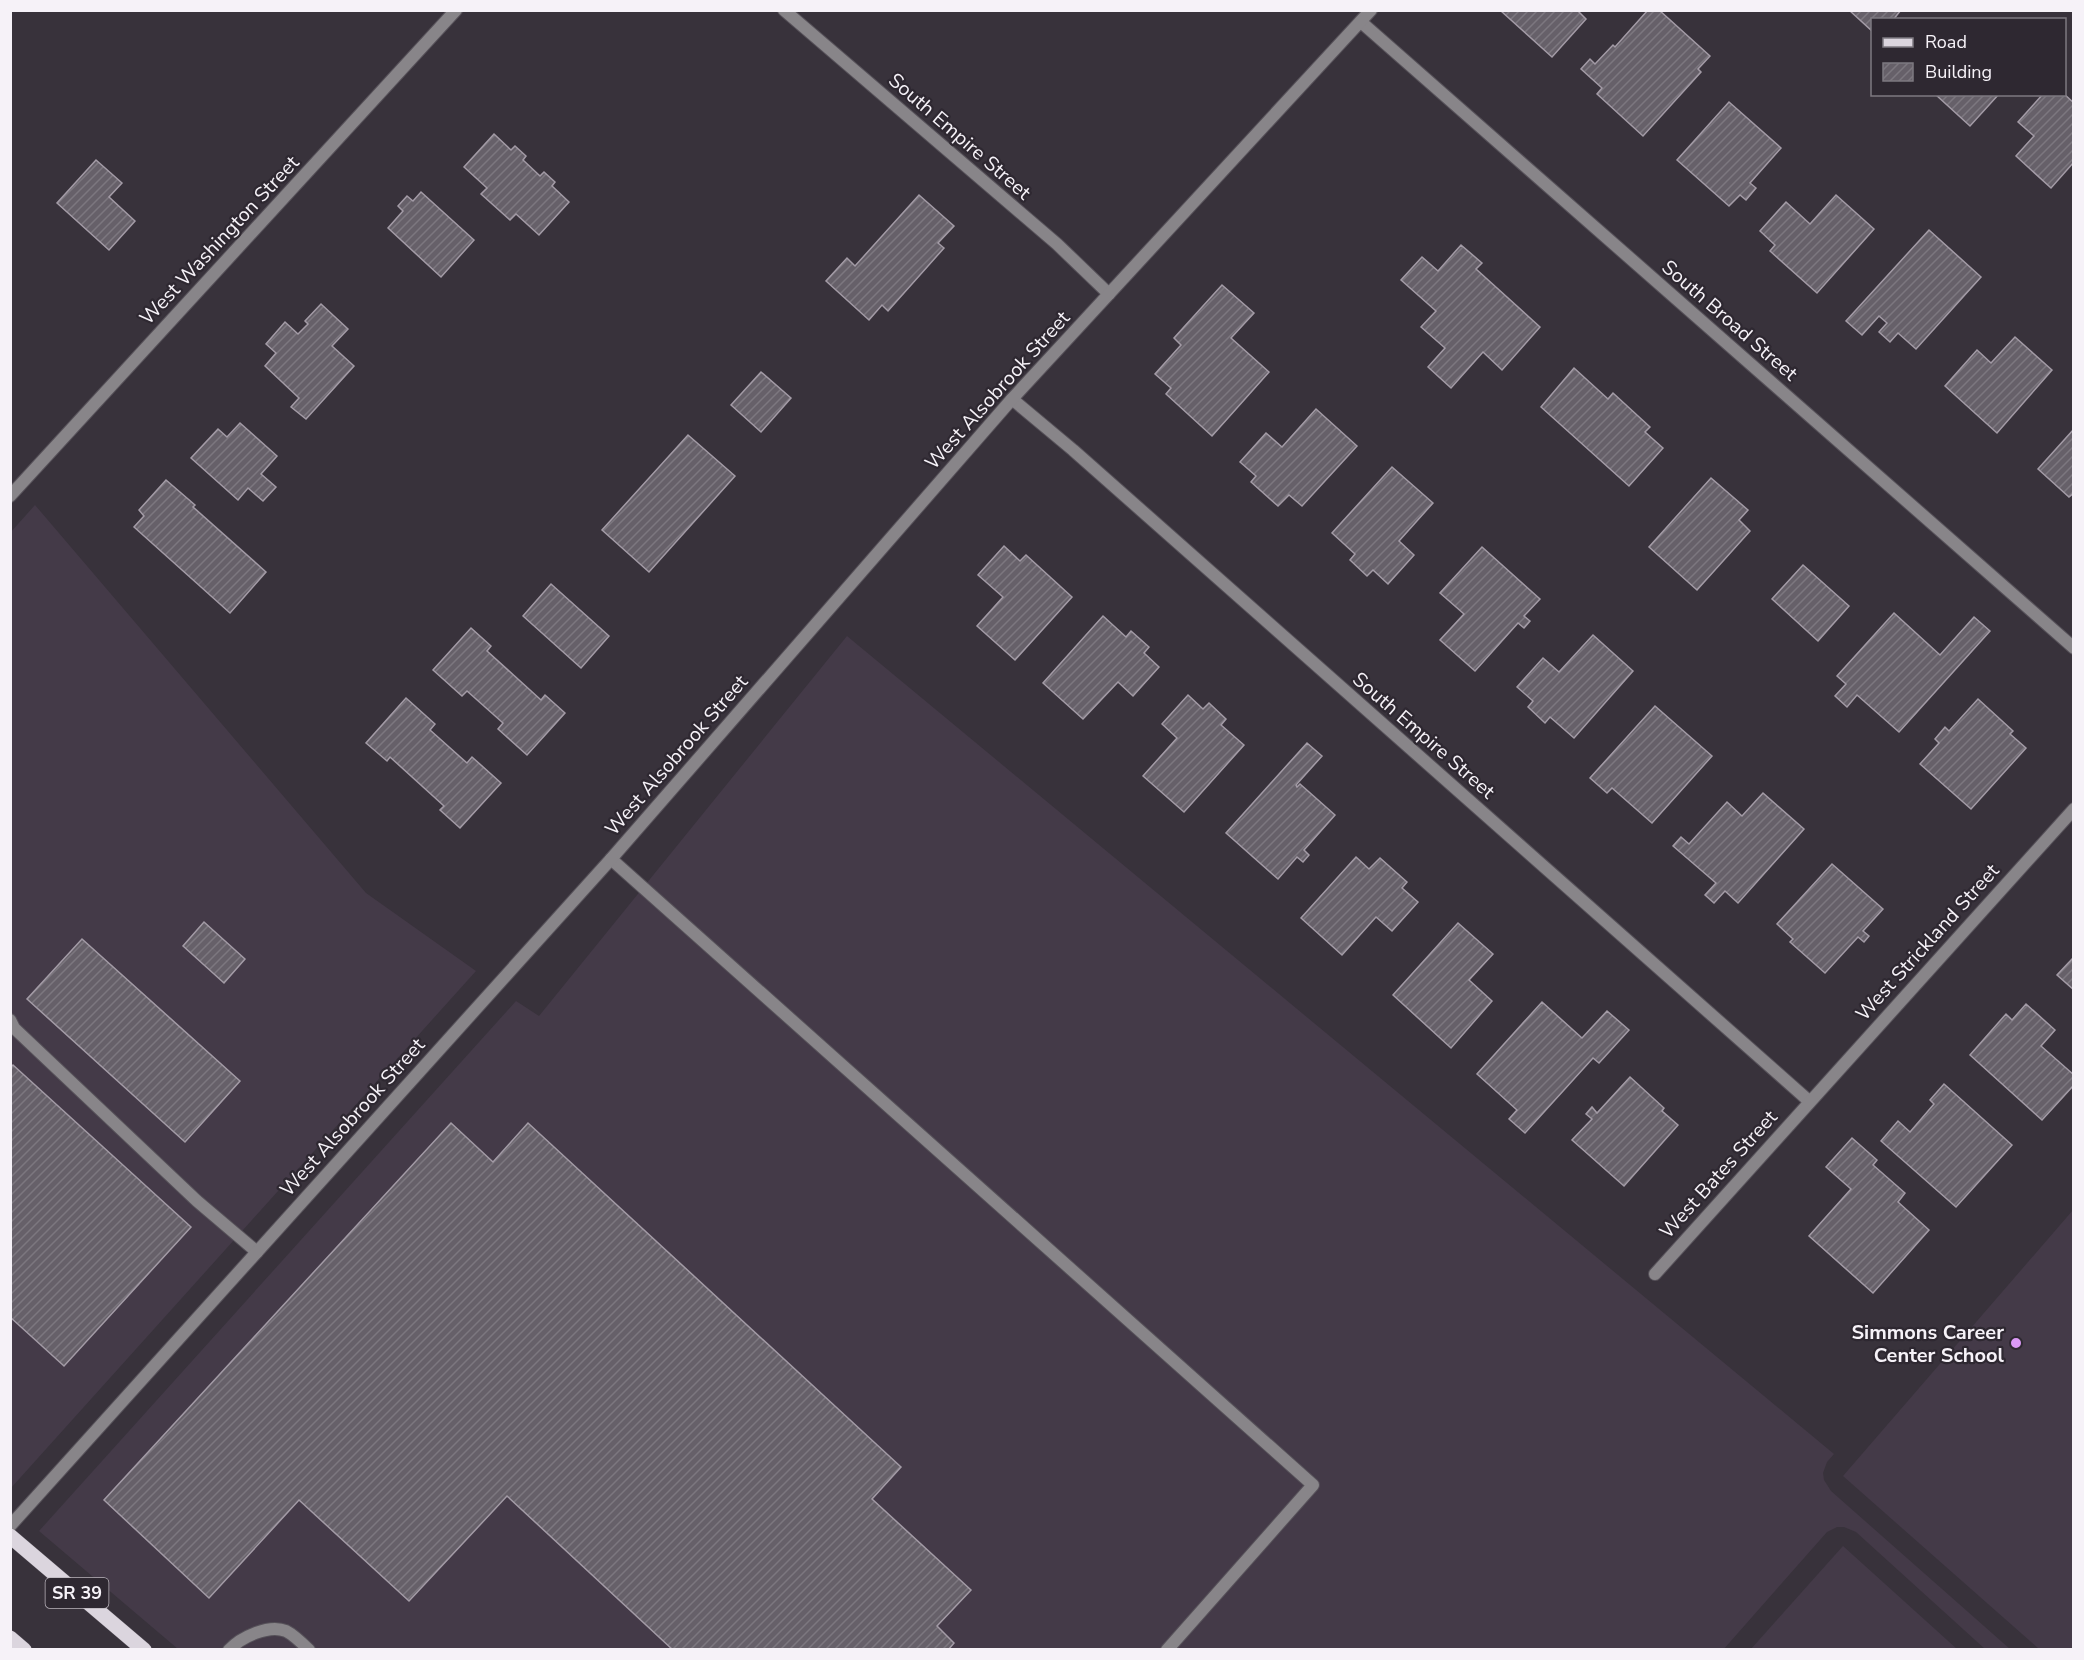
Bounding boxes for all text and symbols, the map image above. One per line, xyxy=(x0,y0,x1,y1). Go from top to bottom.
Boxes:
legend xyxy=(1871,18,2066,96)
text: Road xyxy=(1925,30,1967,54)
text: Building xyxy=(1925,60,1992,84)
street label: South Empire Street xyxy=(883,67,1037,206)
street label: West Washington Street xyxy=(134,149,306,331)
street label: South Broad Street xyxy=(1656,254,1804,388)
street label: West Alsobrook Street xyxy=(919,304,1077,476)
street label: South Empire Street xyxy=(1347,666,1501,805)
street label: West Alsobrook Street xyxy=(599,668,754,842)
street label: West Strickland Street xyxy=(1850,857,2006,1027)
street label: West Alsobrook Street xyxy=(274,1031,432,1203)
street label: West Bates Street xyxy=(1653,1104,1784,1244)
place label: Simmons Career Center School xyxy=(1851,1319,2005,1369)
marker: Simmons Career Center School xyxy=(2009,1336,2023,1350)
road number: SR 39 xyxy=(46,1578,109,1608)

